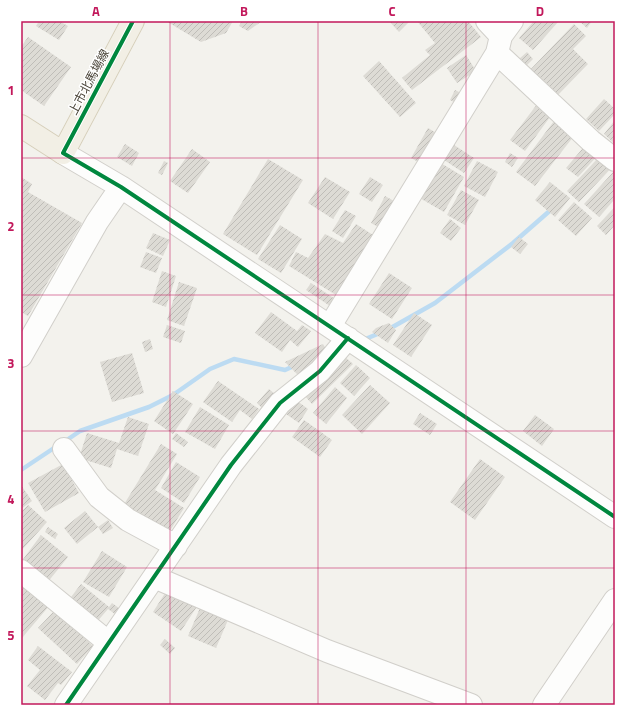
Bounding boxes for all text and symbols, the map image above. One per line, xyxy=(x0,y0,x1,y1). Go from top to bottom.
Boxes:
text: A xyxy=(92,1,100,21)
text: B xyxy=(240,1,248,21)
text: C xyxy=(388,1,396,21)
text: D xyxy=(536,1,544,21)
street label: 上市北馬場線 xyxy=(63,46,114,118)
text: 1 xyxy=(7,80,15,100)
text: 2 xyxy=(7,216,15,236)
text: 3 xyxy=(7,353,15,373)
text: 4 xyxy=(7,489,15,509)
text: 5 xyxy=(7,625,15,645)

